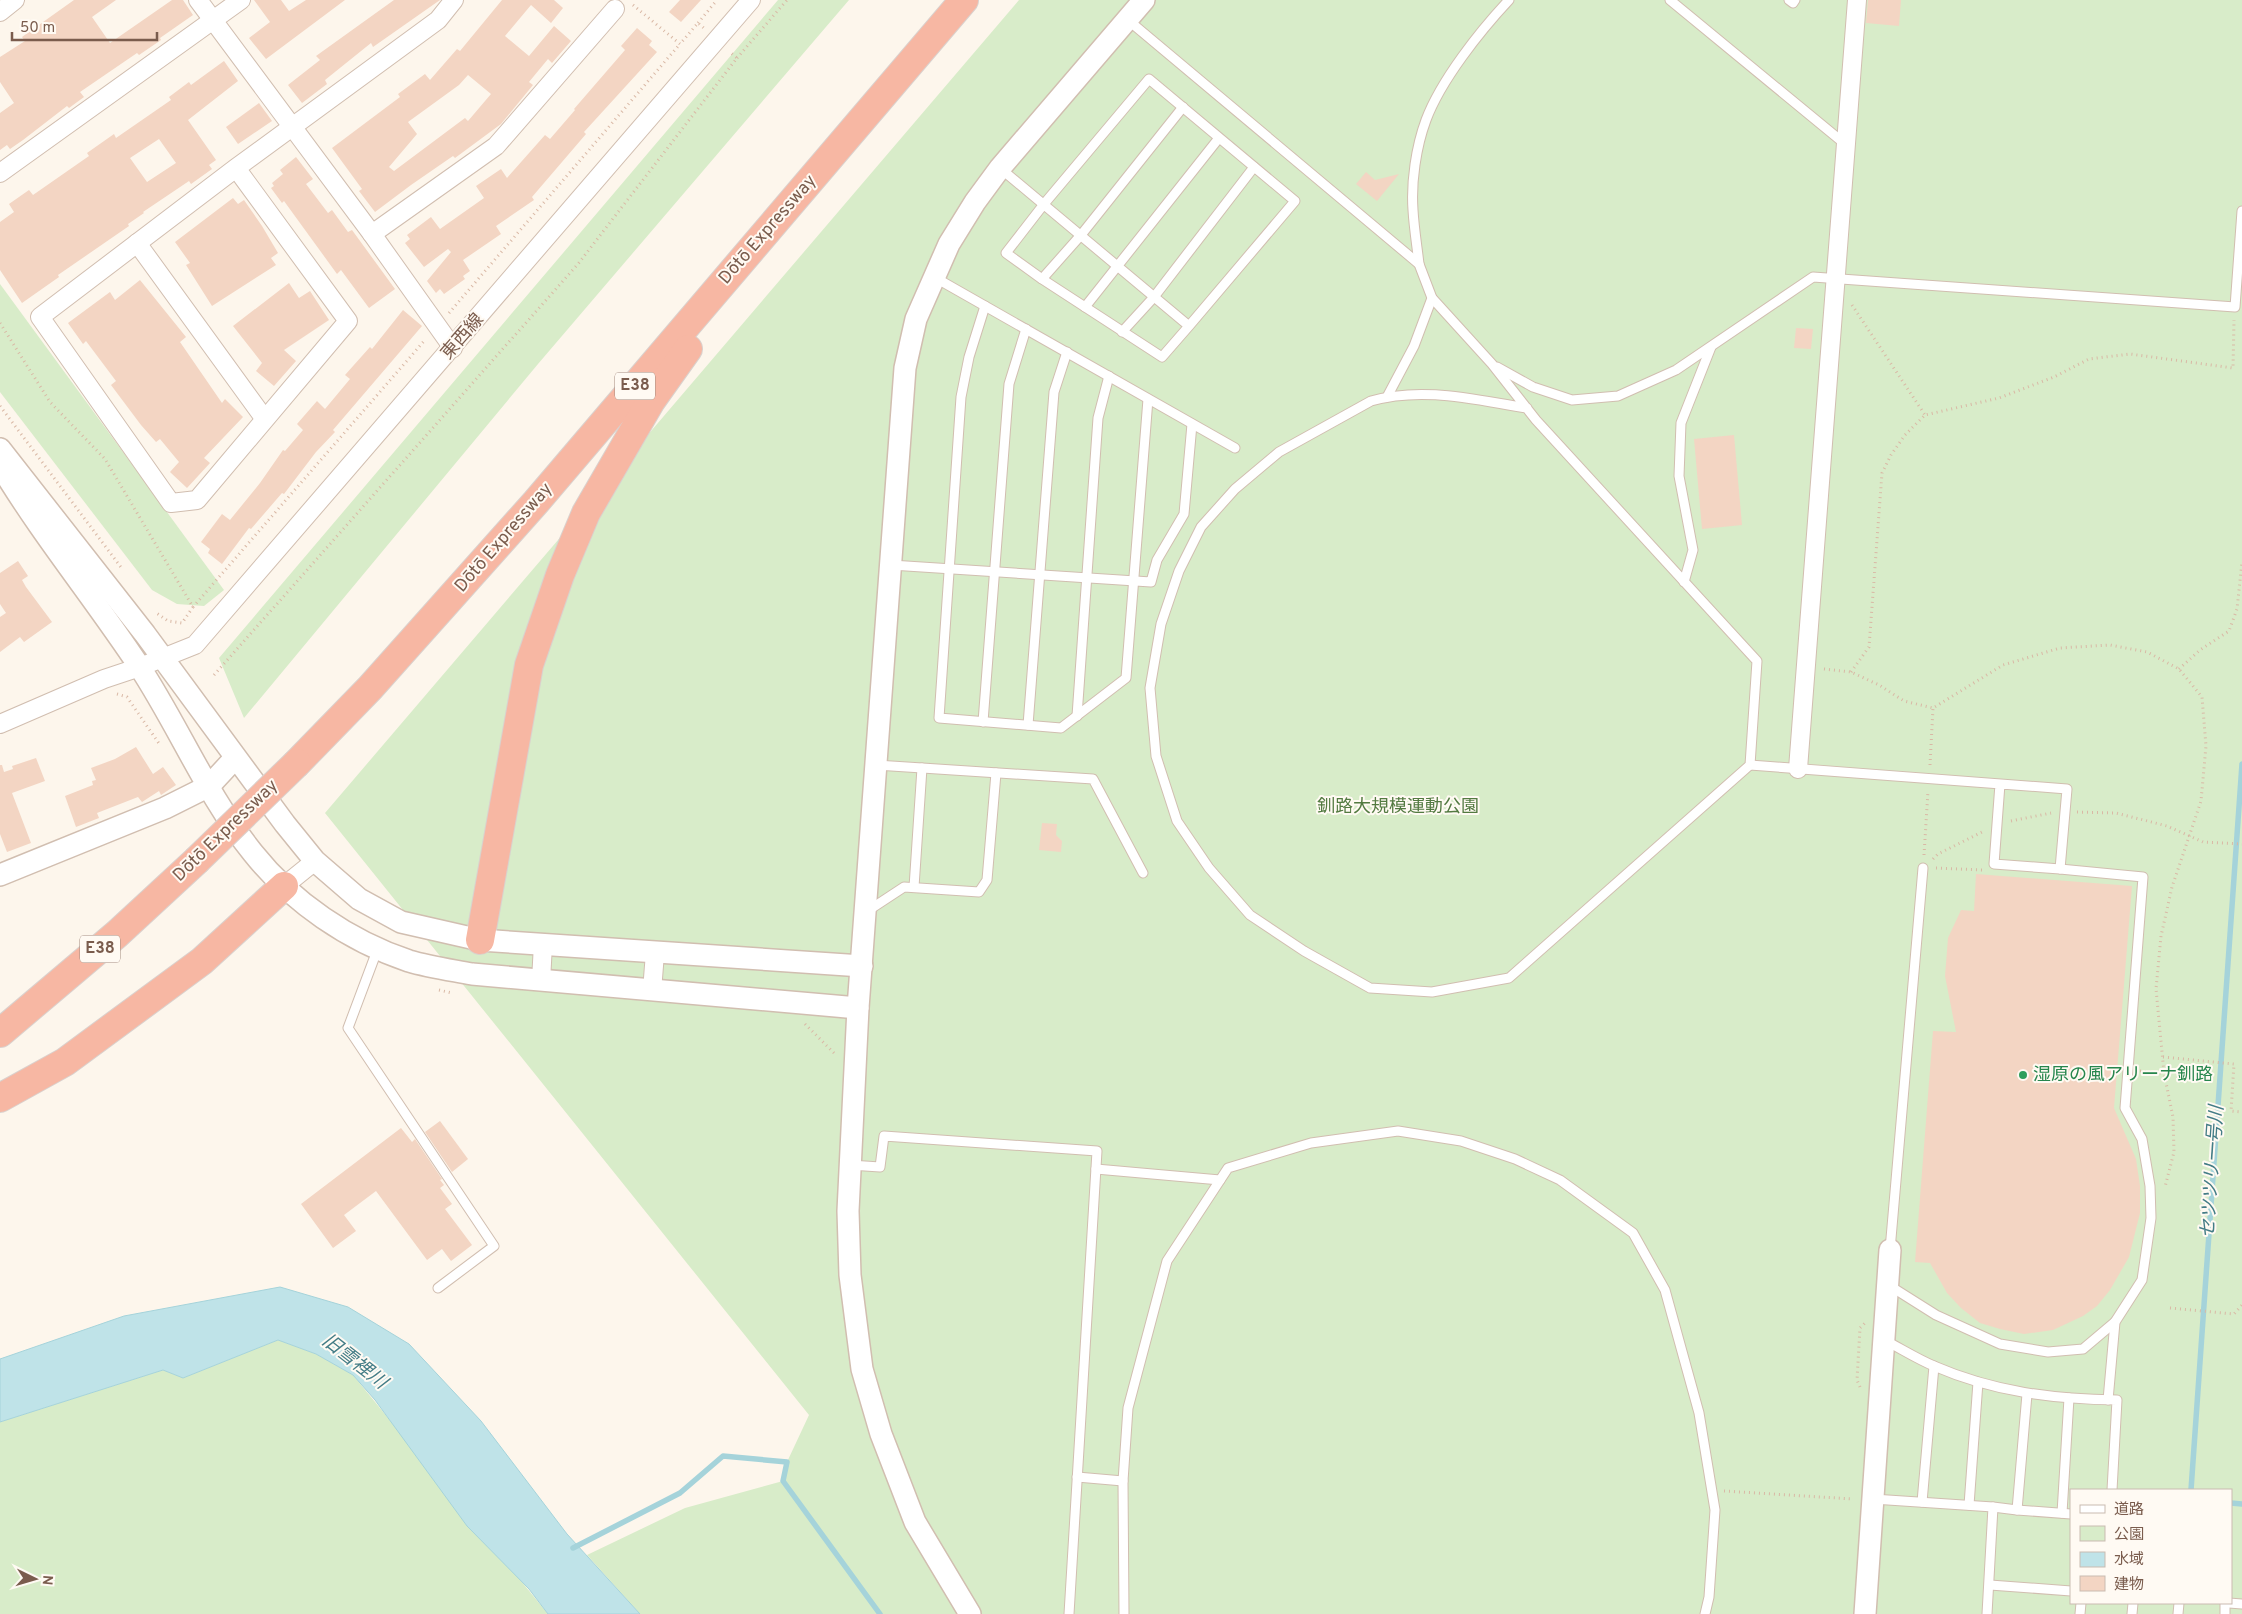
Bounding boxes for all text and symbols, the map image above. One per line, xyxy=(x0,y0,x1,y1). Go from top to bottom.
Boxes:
scale bar xyxy=(12,10,158,42)
text: 50 m xyxy=(20,19,55,38)
street label: Dōtō Expressway xyxy=(714,170,822,290)
street label: 東西線 xyxy=(437,309,489,365)
road number: E38 xyxy=(615,372,655,400)
street label: Dōtō Expressway xyxy=(450,478,558,598)
street label: Dōtō Expressway xyxy=(168,775,284,887)
park label: 釧路大規模運動公園 xyxy=(1317,796,1479,819)
road number: E38 xyxy=(80,936,120,962)
place label: 湿原の風アリーナ釧路 xyxy=(2033,1064,2213,1087)
marker: 湿原の風アリーナ釧路 xyxy=(2017,1069,2029,1081)
water label: セツツリ一号川 xyxy=(2196,1103,2230,1239)
water label: 旧雪裡川 xyxy=(317,1329,393,1396)
legend xyxy=(2070,1489,2232,1604)
text: 道路 xyxy=(2114,1501,2144,1520)
text: 公園 xyxy=(2114,1526,2144,1545)
text: 水域 xyxy=(2114,1551,2144,1570)
north arrow xyxy=(10,1554,60,1604)
text: N xyxy=(38,1574,55,1586)
text: 建物 xyxy=(2114,1576,2144,1595)

